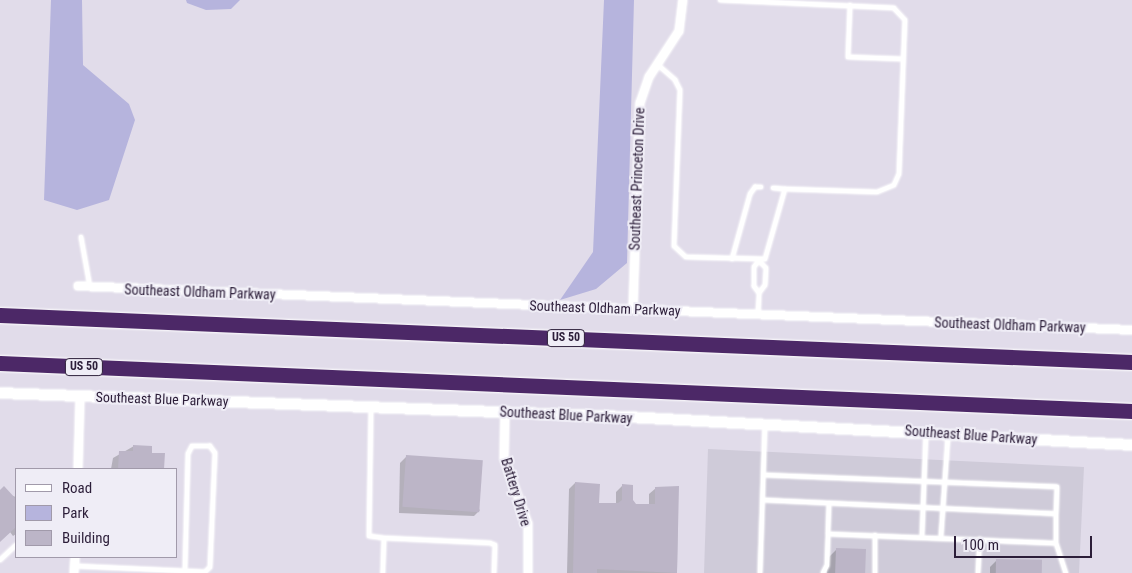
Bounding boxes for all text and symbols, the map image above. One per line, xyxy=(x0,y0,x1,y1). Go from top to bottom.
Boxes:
street label: Southeast Princeton Drive xyxy=(626,107,648,251)
street label: Southeast Oldham Parkway xyxy=(124,281,276,303)
street label: Southeast Oldham Parkway xyxy=(529,297,681,319)
street label: Southeast Oldham Parkway xyxy=(934,314,1086,336)
road number: US 50 xyxy=(546,328,586,348)
road number: US 50 xyxy=(64,358,104,377)
street label: Southeast Blue Parkway xyxy=(95,388,229,410)
street label: Southeast Blue Parkway xyxy=(499,403,633,427)
street label: Southeast Blue Parkway xyxy=(904,422,1038,448)
street label: Battery Drive xyxy=(498,456,534,528)
legend xyxy=(15,468,178,558)
text: Road xyxy=(62,479,92,497)
text: Park xyxy=(62,504,89,522)
scale bar xyxy=(957,526,1094,558)
text: Building xyxy=(62,529,110,547)
text: 100 m xyxy=(962,536,999,554)

